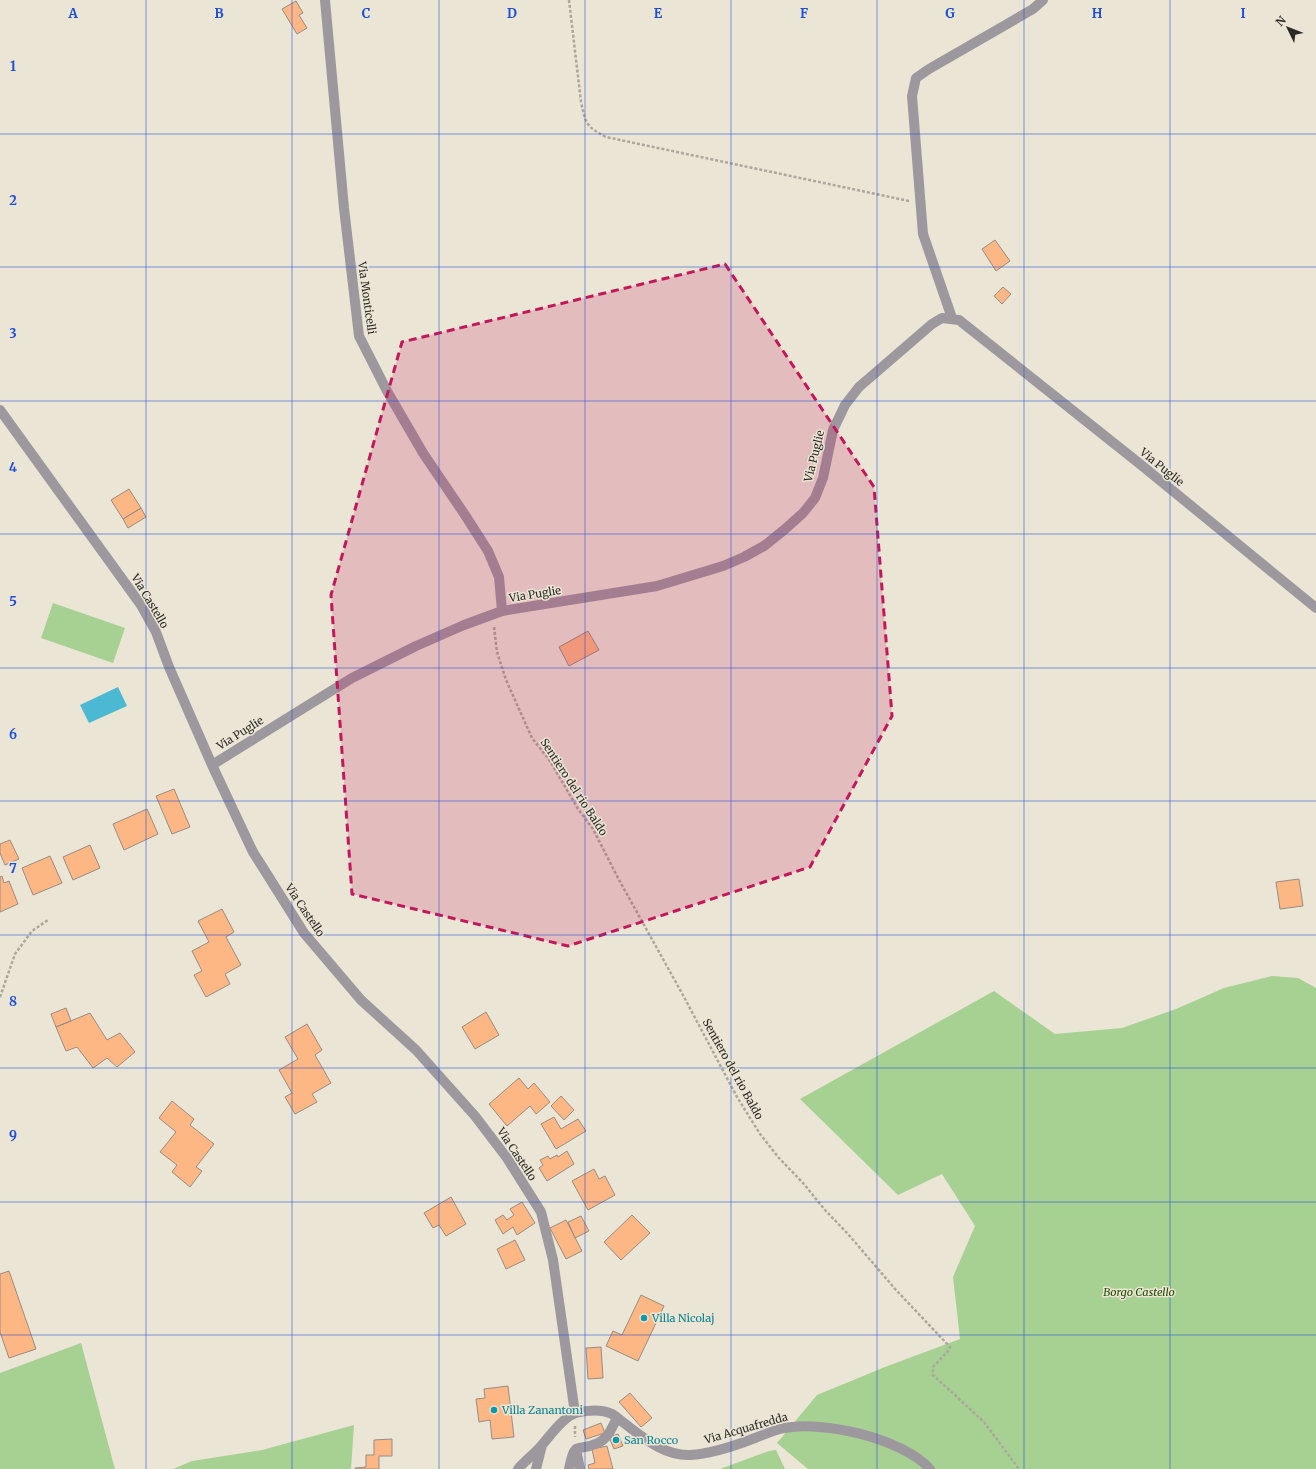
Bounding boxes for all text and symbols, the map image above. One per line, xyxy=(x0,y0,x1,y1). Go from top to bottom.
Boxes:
text: A xyxy=(67,5,78,22)
text: B xyxy=(214,5,224,22)
text: C xyxy=(362,5,371,22)
text: D xyxy=(507,5,517,22)
text: E xyxy=(654,5,663,22)
text: F xyxy=(800,5,808,22)
text: G xyxy=(945,5,955,22)
text: H xyxy=(1092,5,1103,22)
text: I xyxy=(1240,5,1246,22)
north arrow xyxy=(1268,8,1308,48)
text: N xyxy=(1273,13,1289,29)
text: 1 xyxy=(10,58,16,75)
text: 2 xyxy=(9,192,17,209)
street label: Via Monticelli xyxy=(355,260,379,336)
text: 3 xyxy=(9,325,17,342)
street label: Via Puglie xyxy=(801,429,827,484)
street label: Via Puglie xyxy=(1136,444,1187,489)
text: 4 xyxy=(9,459,18,476)
street label: Via Castello xyxy=(128,570,172,631)
street label: Via Puglie xyxy=(507,583,562,605)
text: 5 xyxy=(9,593,17,610)
street label: Via Puglie xyxy=(213,713,266,753)
text: 6 xyxy=(9,726,17,743)
street label: Sentiero del rio Baldo xyxy=(537,736,611,839)
text: 7 xyxy=(9,860,17,877)
street label: Via Castello xyxy=(282,880,328,940)
text: 8 xyxy=(9,993,17,1010)
street label: Sentiero del rio Baldo xyxy=(700,1016,767,1122)
street label: Via Castello xyxy=(494,1124,540,1184)
text: 9 xyxy=(9,1127,17,1144)
park label: Borgo Castello xyxy=(1103,1285,1175,1299)
place label: Villa Nicolaj xyxy=(651,1311,714,1325)
marker: Villa Nicolaj xyxy=(639,1313,649,1323)
place label: Villa Zanantoni xyxy=(501,1403,583,1417)
marker: Villa Zanantoni xyxy=(489,1405,499,1415)
street label: Via Acquafredda xyxy=(702,1409,789,1447)
place label: San Rocco xyxy=(624,1433,679,1447)
marker: San Rocco xyxy=(611,1435,621,1445)

